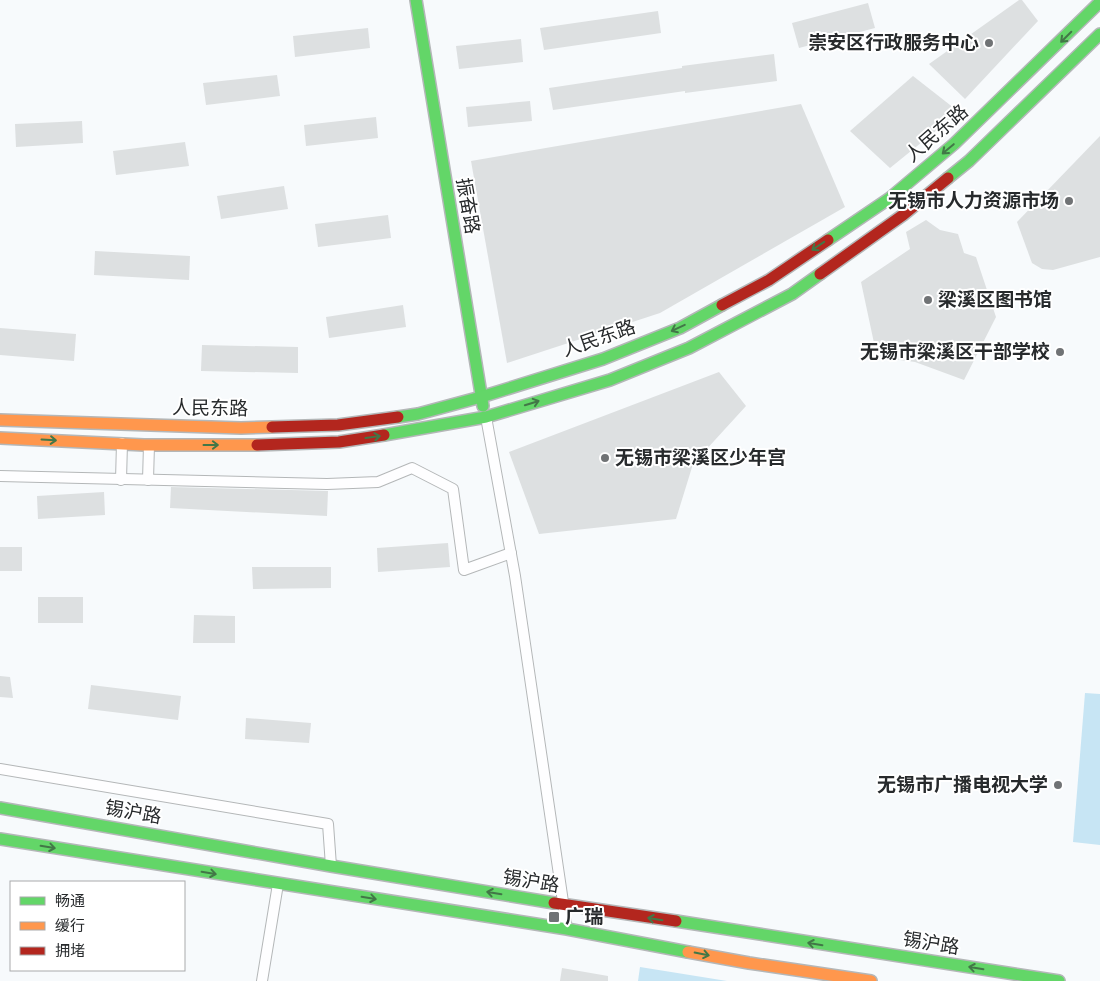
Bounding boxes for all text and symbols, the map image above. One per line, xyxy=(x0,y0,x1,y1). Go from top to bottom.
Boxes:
one-way arrow xyxy=(1059,31,1072,43)
place label: 崇安区行政服务中心 xyxy=(808,32,979,53)
marker: 崇安区行政服务中心 xyxy=(983,37,995,49)
street label: 人民东路 xyxy=(901,100,972,166)
one-way arrow xyxy=(942,144,955,155)
street label: 振奋路 xyxy=(453,176,482,236)
place label: 无锡市人力资源市场 xyxy=(888,190,1059,211)
marker: 无锡市人力资源市场 xyxy=(1063,195,1075,207)
one-way arrow xyxy=(812,242,826,252)
place label: 梁溪区图书馆 xyxy=(938,289,1052,310)
marker: 梁溪区图书馆 xyxy=(922,294,934,306)
street label: 人民东路 xyxy=(559,316,638,360)
one-way arrow xyxy=(671,324,686,333)
place label: 无锡市梁溪区干部学校 xyxy=(860,341,1050,362)
marker: 无锡市梁溪区干部学校 xyxy=(1054,346,1066,358)
street label: 人民东路 xyxy=(172,397,248,419)
one-way arrow xyxy=(523,397,539,407)
one-way arrow xyxy=(365,432,381,442)
one-way arrow xyxy=(40,435,56,444)
one-way arrow xyxy=(202,440,219,450)
place label: 无锡市梁溪区少年宫 xyxy=(615,447,786,468)
marker: 无锡市梁溪区少年宫 xyxy=(599,452,611,464)
place label: 无锡市广播电视大学 xyxy=(877,774,1048,795)
marker: 无锡市广播电视大学 xyxy=(1052,779,1064,791)
street label: 锡沪路 xyxy=(103,798,163,827)
one-way arrow xyxy=(40,842,56,852)
street label: 锡沪路 xyxy=(501,867,561,896)
one-way arrow xyxy=(200,868,216,878)
legend xyxy=(10,881,185,971)
one-way arrow xyxy=(486,888,502,898)
text: 畅通 xyxy=(55,893,85,909)
one-way arrow xyxy=(361,893,377,903)
place label: 广瑞 xyxy=(565,906,603,927)
marker: 广瑞 xyxy=(547,910,561,924)
one-way arrow xyxy=(647,914,663,924)
text: 缓行 xyxy=(55,918,85,934)
street label: 锡沪路 xyxy=(901,929,961,958)
one-way arrow xyxy=(807,939,823,949)
text: 拥堵 xyxy=(55,943,85,959)
one-way arrow xyxy=(693,950,709,960)
one-way arrow xyxy=(968,963,984,973)

